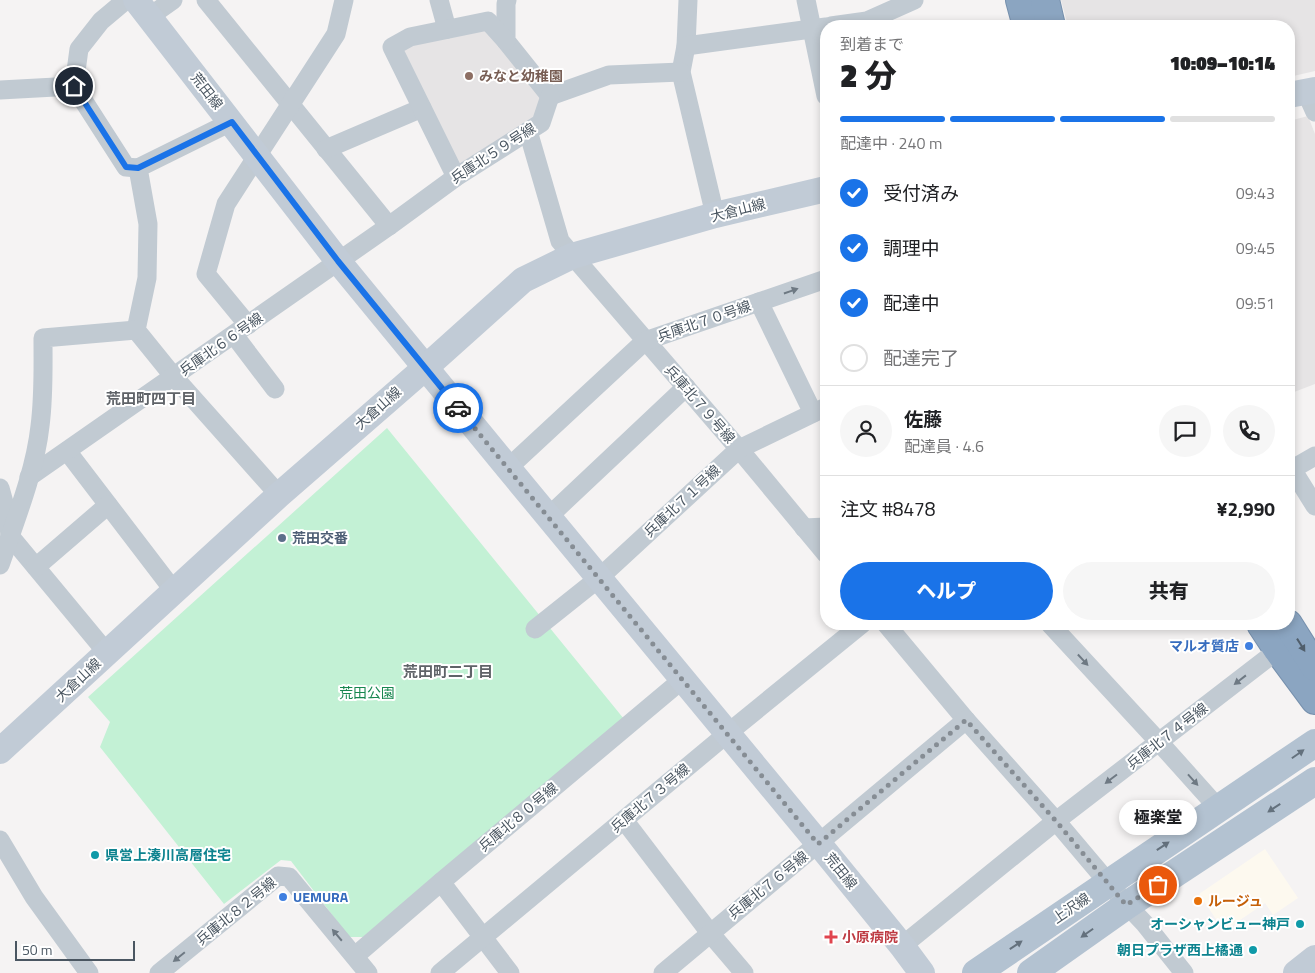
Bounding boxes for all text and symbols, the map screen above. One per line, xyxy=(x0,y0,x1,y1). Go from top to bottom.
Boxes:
text: 到着まで xyxy=(840,32,904,56)
text: 10:09–10:14 xyxy=(1170,48,1275,77)
text: 2 分 xyxy=(840,51,896,99)
pin xyxy=(53,65,95,107)
place label: みなと幼稚園 xyxy=(479,65,563,86)
street label: 荒田線 xyxy=(186,68,229,114)
marker: みなと幼稚園 xyxy=(463,70,475,82)
icon: home xyxy=(60,72,88,100)
street label: 兵庫北５９号線 xyxy=(446,117,540,188)
text: 配達中 · 240 m xyxy=(840,131,942,155)
text: 受付済み xyxy=(883,178,959,207)
icon: check xyxy=(840,179,868,207)
text: 09:43 xyxy=(1236,181,1275,205)
street label: 大倉山線 xyxy=(708,193,768,226)
text: 調理中 xyxy=(883,233,940,262)
icon: check xyxy=(840,234,868,262)
text: 09:45 xyxy=(1236,236,1275,260)
one-way arrow xyxy=(783,287,798,295)
text: 配達中 xyxy=(883,288,940,317)
icon: check xyxy=(840,289,868,317)
text: 09:51 xyxy=(1236,291,1275,315)
street label: 兵庫北７０号線 xyxy=(654,295,754,346)
street label: 兵庫北６６号線 xyxy=(175,307,267,380)
text: 配達完了 xyxy=(883,343,959,372)
street label: 兵庫北７９号線 xyxy=(660,360,740,448)
street label: 大倉山線 xyxy=(350,381,406,434)
courier xyxy=(433,383,483,433)
district label: 荒田町四丁目 xyxy=(106,387,196,410)
icon: car xyxy=(444,394,472,422)
text: 佐藤 xyxy=(904,404,942,433)
button: person xyxy=(840,405,892,457)
button: chat xyxy=(1159,405,1211,457)
button: phone xyxy=(1223,405,1275,457)
text: 配達員 · 4.6 xyxy=(904,434,984,458)
street label: 兵庫北７１号線 xyxy=(639,460,725,542)
text: 注文 #8478 xyxy=(840,494,935,523)
text: ¥2,990 xyxy=(1217,494,1275,523)
place label: 荒田交番 xyxy=(292,527,348,548)
marker: 荒田交番 xyxy=(276,532,288,544)
button: ヘルプ xyxy=(840,562,1053,620)
button: 共有 xyxy=(1063,562,1275,620)
place label: マルオ質店 xyxy=(1169,635,1239,656)
one-way arrow xyxy=(1297,639,1306,652)
marker: マルオ質店 xyxy=(1243,640,1255,652)
street label: 大倉山線 xyxy=(50,653,105,706)
one-way arrow xyxy=(1077,653,1089,665)
district label: 荒田町二丁目 xyxy=(403,660,493,683)
one-way arrow xyxy=(1233,675,1246,685)
park label: 荒田公園 xyxy=(339,682,395,703)
street label: 兵庫北７４号線 xyxy=(1122,697,1212,774)
one-way arrow xyxy=(1291,749,1305,759)
street label: 兵庫北７３号線 xyxy=(605,758,694,837)
one-way arrow xyxy=(1187,773,1199,785)
one-way arrow xyxy=(1105,774,1118,785)
street label: 兵庫北８０号線 xyxy=(473,777,562,856)
callout: 極楽堂 xyxy=(1119,800,1197,835)
one-way arrow xyxy=(1268,803,1281,813)
text: 極楽堂 xyxy=(1134,805,1182,829)
one-way arrow xyxy=(1157,841,1170,851)
place label: 県営上湊川高層住宅 xyxy=(105,844,231,865)
street label: 兵庫北７６号線 xyxy=(723,846,812,924)
street label: 荒田線 xyxy=(820,848,863,894)
marker: 県営上湊川高層住宅 xyxy=(89,849,101,861)
pin xyxy=(1137,864,1179,906)
icon: bag xyxy=(1144,871,1172,899)
street label: 兵庫北８２号線 xyxy=(191,872,280,950)
place label: UEMURA xyxy=(293,886,349,907)
street label: 上沢線 xyxy=(1047,887,1094,928)
place label: ルージュ xyxy=(1208,890,1263,911)
marker: UEMURA xyxy=(277,891,289,903)
marker: ルージュ xyxy=(1192,895,1204,907)
place label: オーシャンビュー神戸 xyxy=(1150,913,1290,934)
marker: オーシャンビュー神戸 xyxy=(1294,918,1306,930)
place label: 小原病院 xyxy=(842,926,898,947)
one-way arrow xyxy=(1080,928,1094,938)
one-way arrow xyxy=(332,929,343,942)
marker: 小原病院 xyxy=(824,930,838,944)
scale bar xyxy=(15,938,135,961)
text: 50 m xyxy=(22,939,52,960)
place label: 朝日プラザ西上橘通 xyxy=(1117,939,1243,960)
one-way arrow xyxy=(1010,940,1023,950)
marker: 朝日プラザ西上橘通 xyxy=(1247,944,1259,956)
one-way arrow xyxy=(172,951,185,962)

